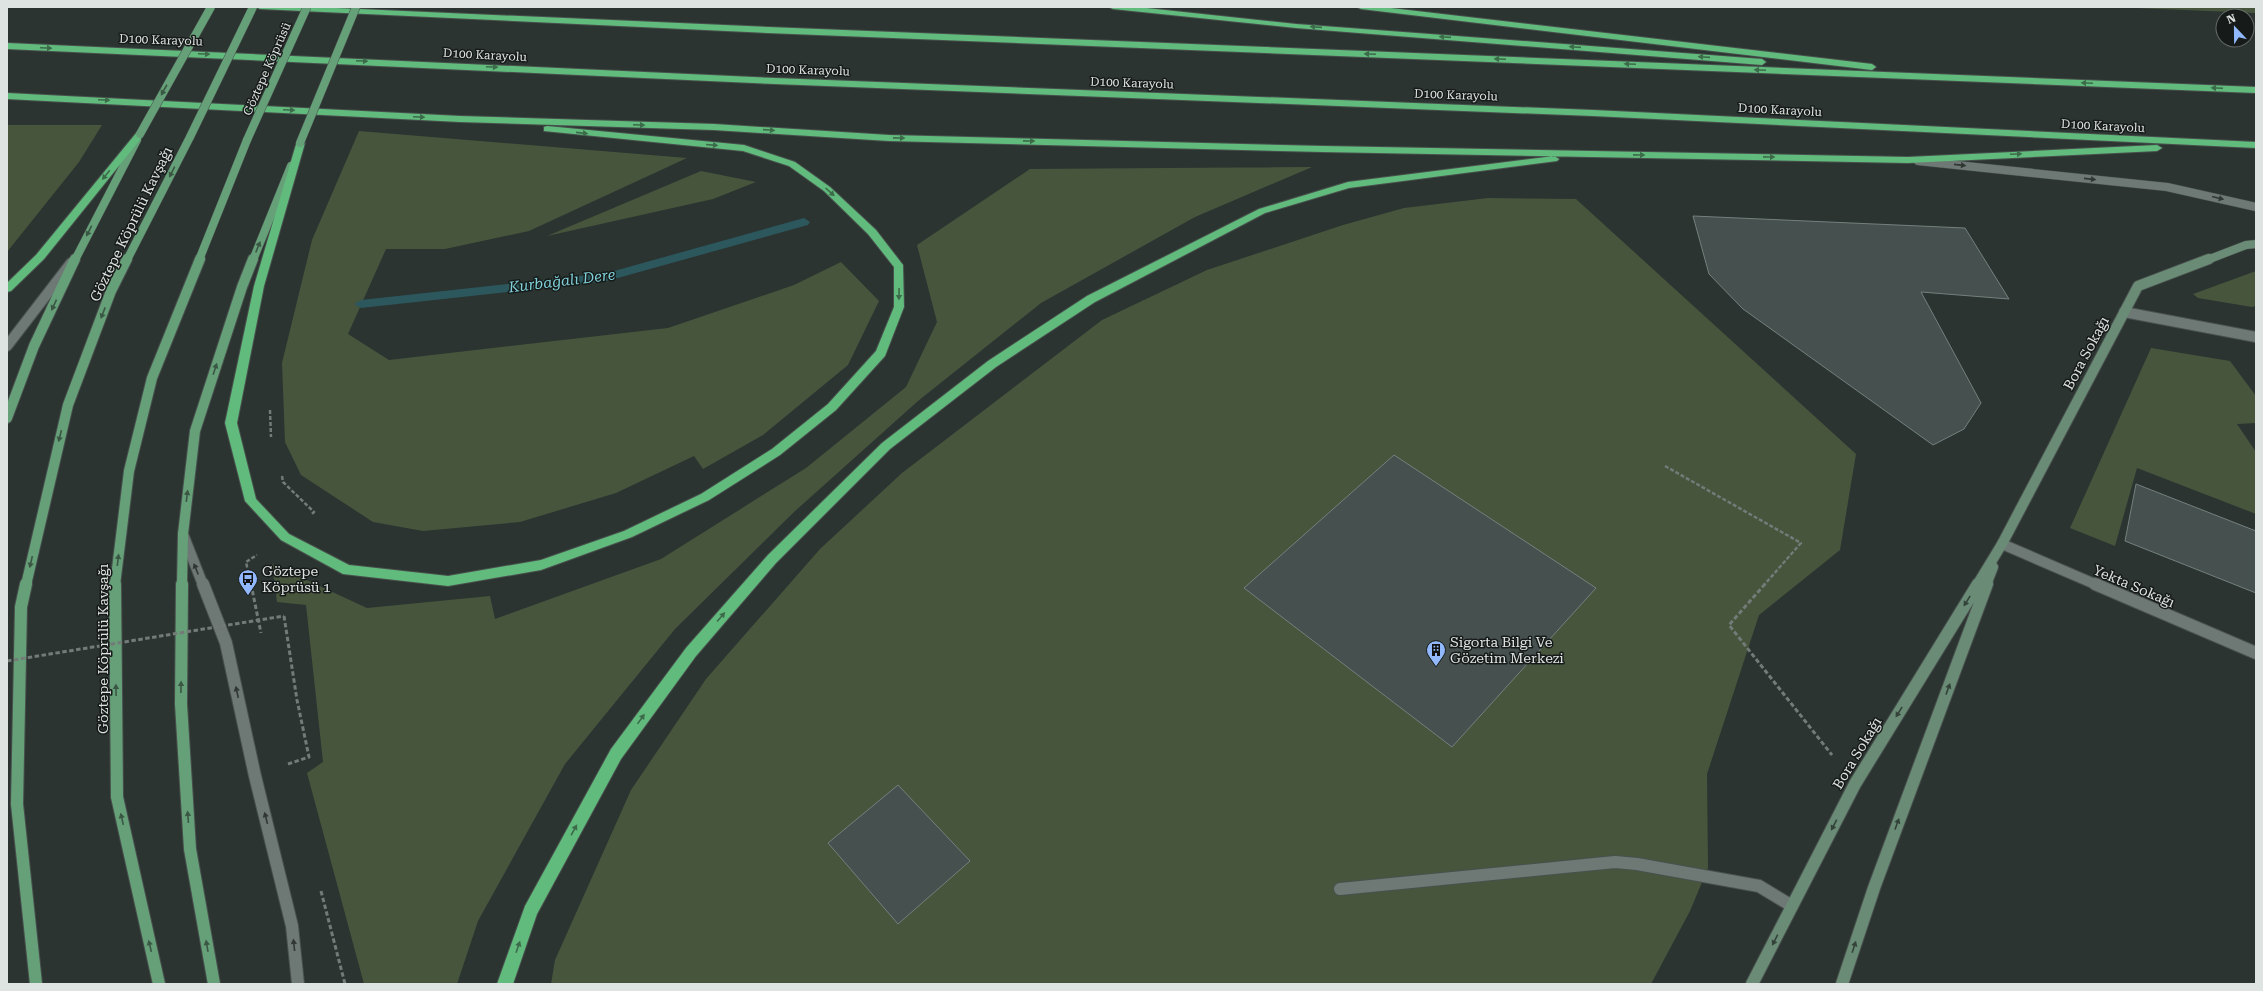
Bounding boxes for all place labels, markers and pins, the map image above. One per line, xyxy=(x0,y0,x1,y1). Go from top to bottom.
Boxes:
place label: Göztepe Köprüsü 1 xyxy=(262,563,331,595)
bus stop icon: Göztepe Köprüsü 1 xyxy=(237,568,259,596)
place label: Sigorta Bilgi Ve Gözetim Merkezi xyxy=(1450,634,1564,666)
building icon: Sigorta Bilgi Ve Gözetim Merkezi xyxy=(1425,639,1447,667)

